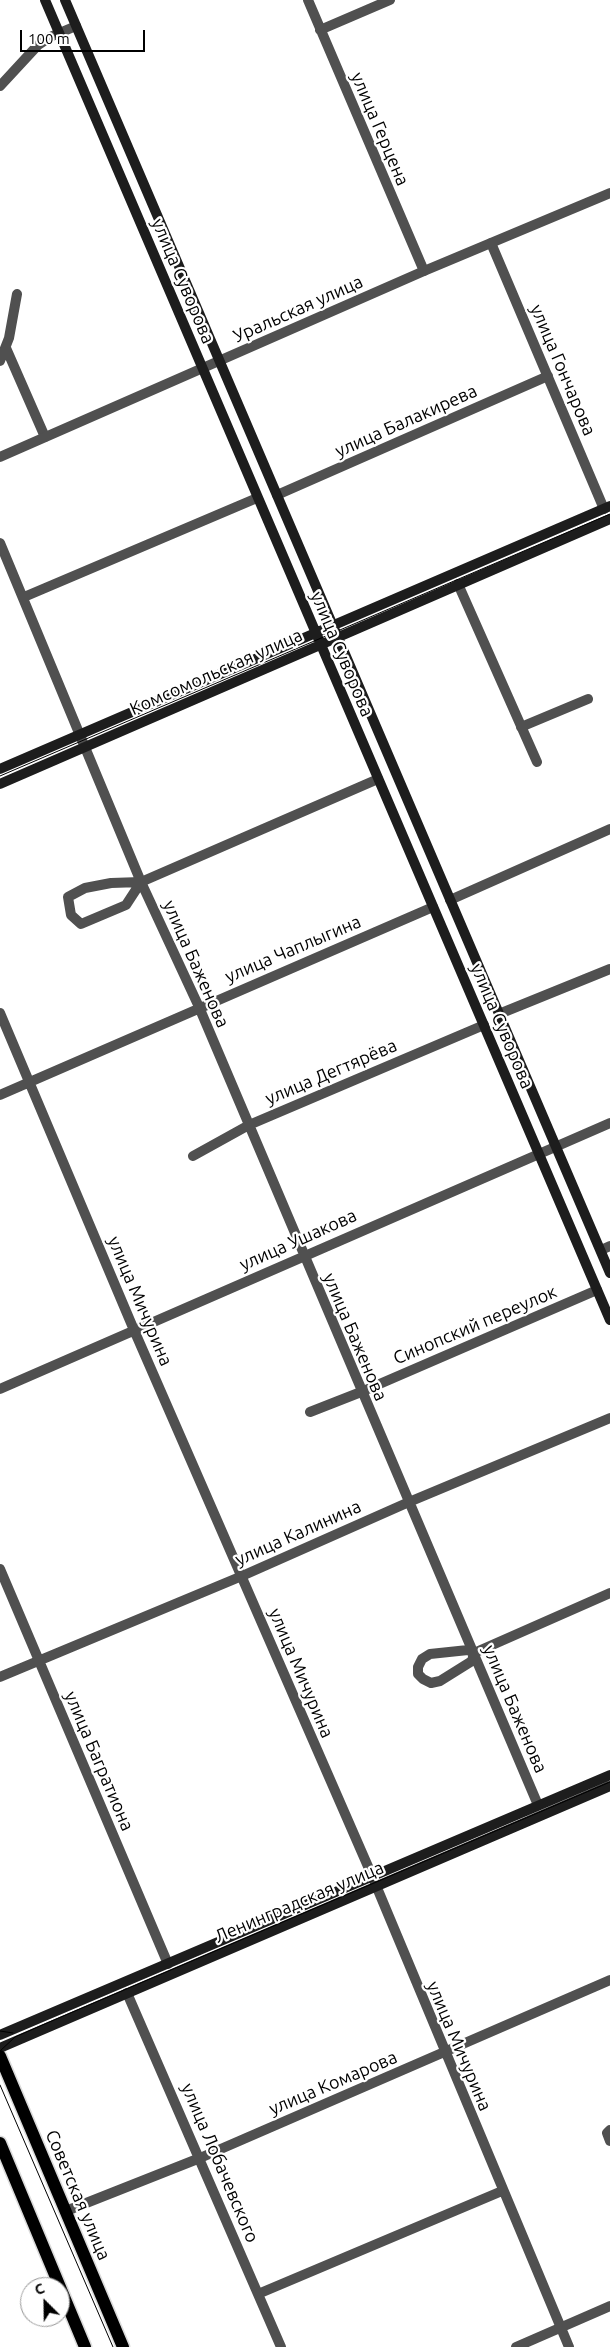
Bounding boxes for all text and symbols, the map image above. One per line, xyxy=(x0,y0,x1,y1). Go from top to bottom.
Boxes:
scale bar xyxy=(22,20,148,52)
text: 100 m xyxy=(28,30,70,47)
street label: улица Герцена xyxy=(346,69,414,189)
street label: улица Суворова xyxy=(147,215,219,347)
street label: Уральская улица xyxy=(230,271,366,347)
street label: улица Гончарова xyxy=(526,301,600,439)
street label: улица Балакирева xyxy=(332,380,480,462)
street label: улица Суворова xyxy=(306,588,378,720)
street label: Комсомольская улица xyxy=(126,624,306,720)
street label: улица Баженова xyxy=(158,897,234,1031)
street label: улица Чаплыгина xyxy=(222,911,364,987)
street label: улица Суворова xyxy=(466,960,538,1092)
street label: улица Дегтярёва xyxy=(262,1035,400,1109)
street label: улица Ушакова xyxy=(236,1205,360,1275)
street label: улица Мичурина xyxy=(103,1233,177,1369)
street label: улица Баженова xyxy=(318,1270,392,1404)
street label: Синопский переулок xyxy=(390,1281,560,1369)
street label: улица Калинина xyxy=(232,1496,364,1570)
street label: улица Мичурина xyxy=(264,1605,338,1741)
street label: улица Баженова xyxy=(478,1642,552,1776)
street label: улица Багратиона xyxy=(60,1688,138,1834)
street label: Ленинградская улица xyxy=(211,1857,387,1947)
street label: улица Мичурина xyxy=(422,1978,496,2114)
street label: улица Комарова xyxy=(266,2046,400,2120)
street label: улица Лобачевского xyxy=(177,2080,263,2246)
street label: Советская улица xyxy=(41,2127,115,2263)
north arrow xyxy=(20,2277,70,2327)
text: С xyxy=(32,2280,47,2298)

